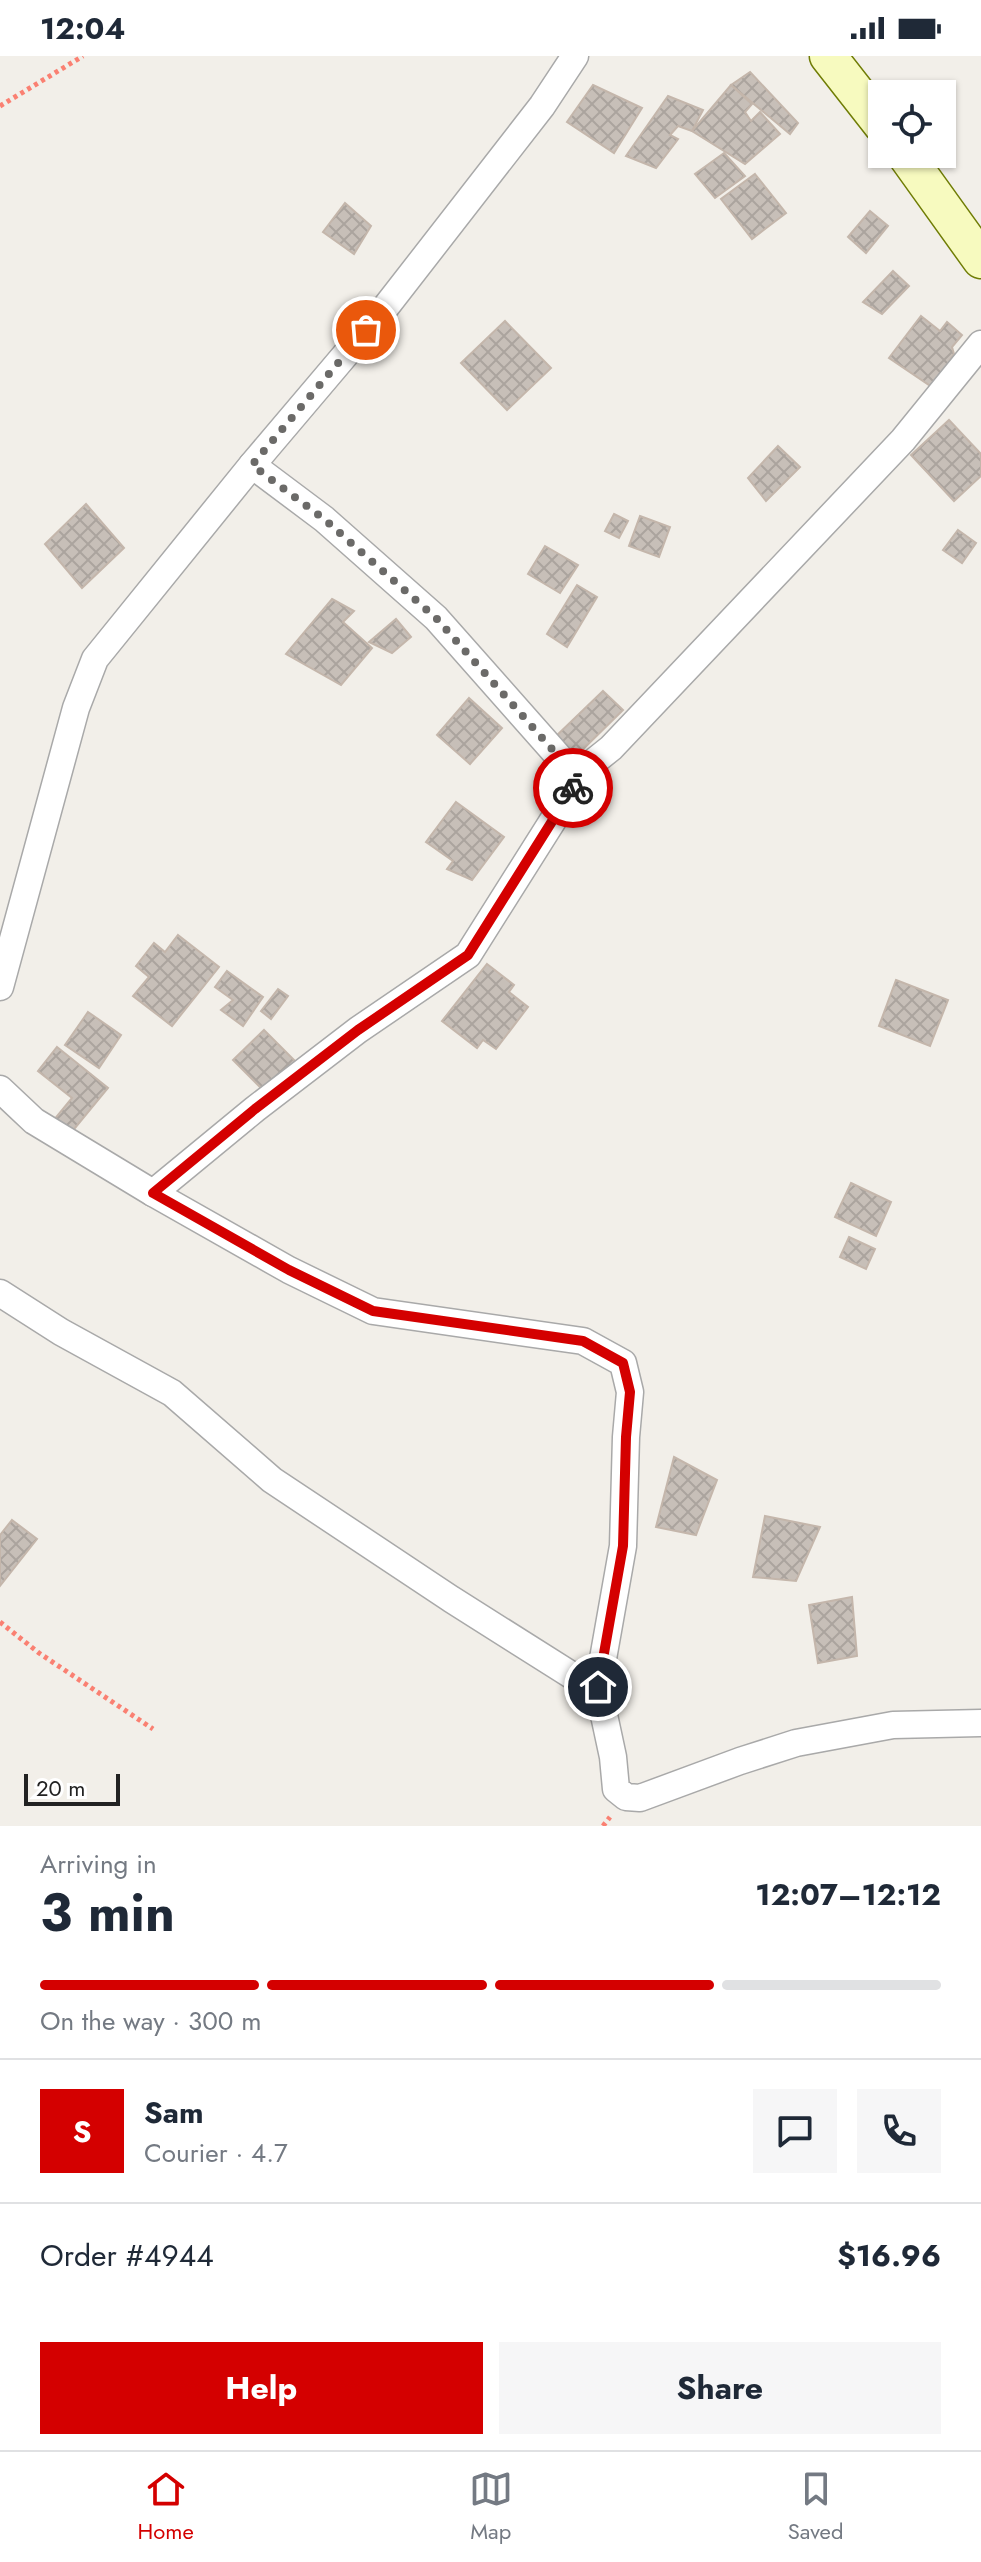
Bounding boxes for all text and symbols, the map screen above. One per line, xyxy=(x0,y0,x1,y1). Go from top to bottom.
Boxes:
text: 12:04 xyxy=(40,7,125,50)
map controls xyxy=(868,80,956,168)
button: locate xyxy=(868,80,956,168)
pin xyxy=(332,296,400,364)
icon: bag xyxy=(344,308,388,352)
courier xyxy=(533,748,613,828)
icon: bike xyxy=(551,766,595,810)
pin xyxy=(564,1653,632,1721)
icon: home xyxy=(576,1665,620,1709)
scale bar xyxy=(24,1770,120,1806)
text: 20 m xyxy=(36,1772,85,1804)
text: Arriving in xyxy=(40,1845,157,1883)
text: 12:07–12:12 xyxy=(755,1873,941,1916)
text: 3 min xyxy=(40,1875,175,1951)
text: On the way · 300 m xyxy=(40,2002,261,2040)
button: chat xyxy=(753,2089,837,2173)
button: phone xyxy=(857,2089,941,2173)
text: Sam xyxy=(144,2091,204,2134)
text: S xyxy=(73,2110,91,2153)
text: Courier · 4.7 xyxy=(144,2134,288,2172)
text: Order #4944 xyxy=(40,2234,214,2277)
text: $16.96 xyxy=(837,2234,941,2277)
button: Help xyxy=(40,2342,483,2434)
button: Share xyxy=(499,2342,941,2434)
tab: Home xyxy=(138,2467,194,2547)
tab: Map xyxy=(469,2467,513,2547)
tab: Saved xyxy=(788,2467,843,2547)

